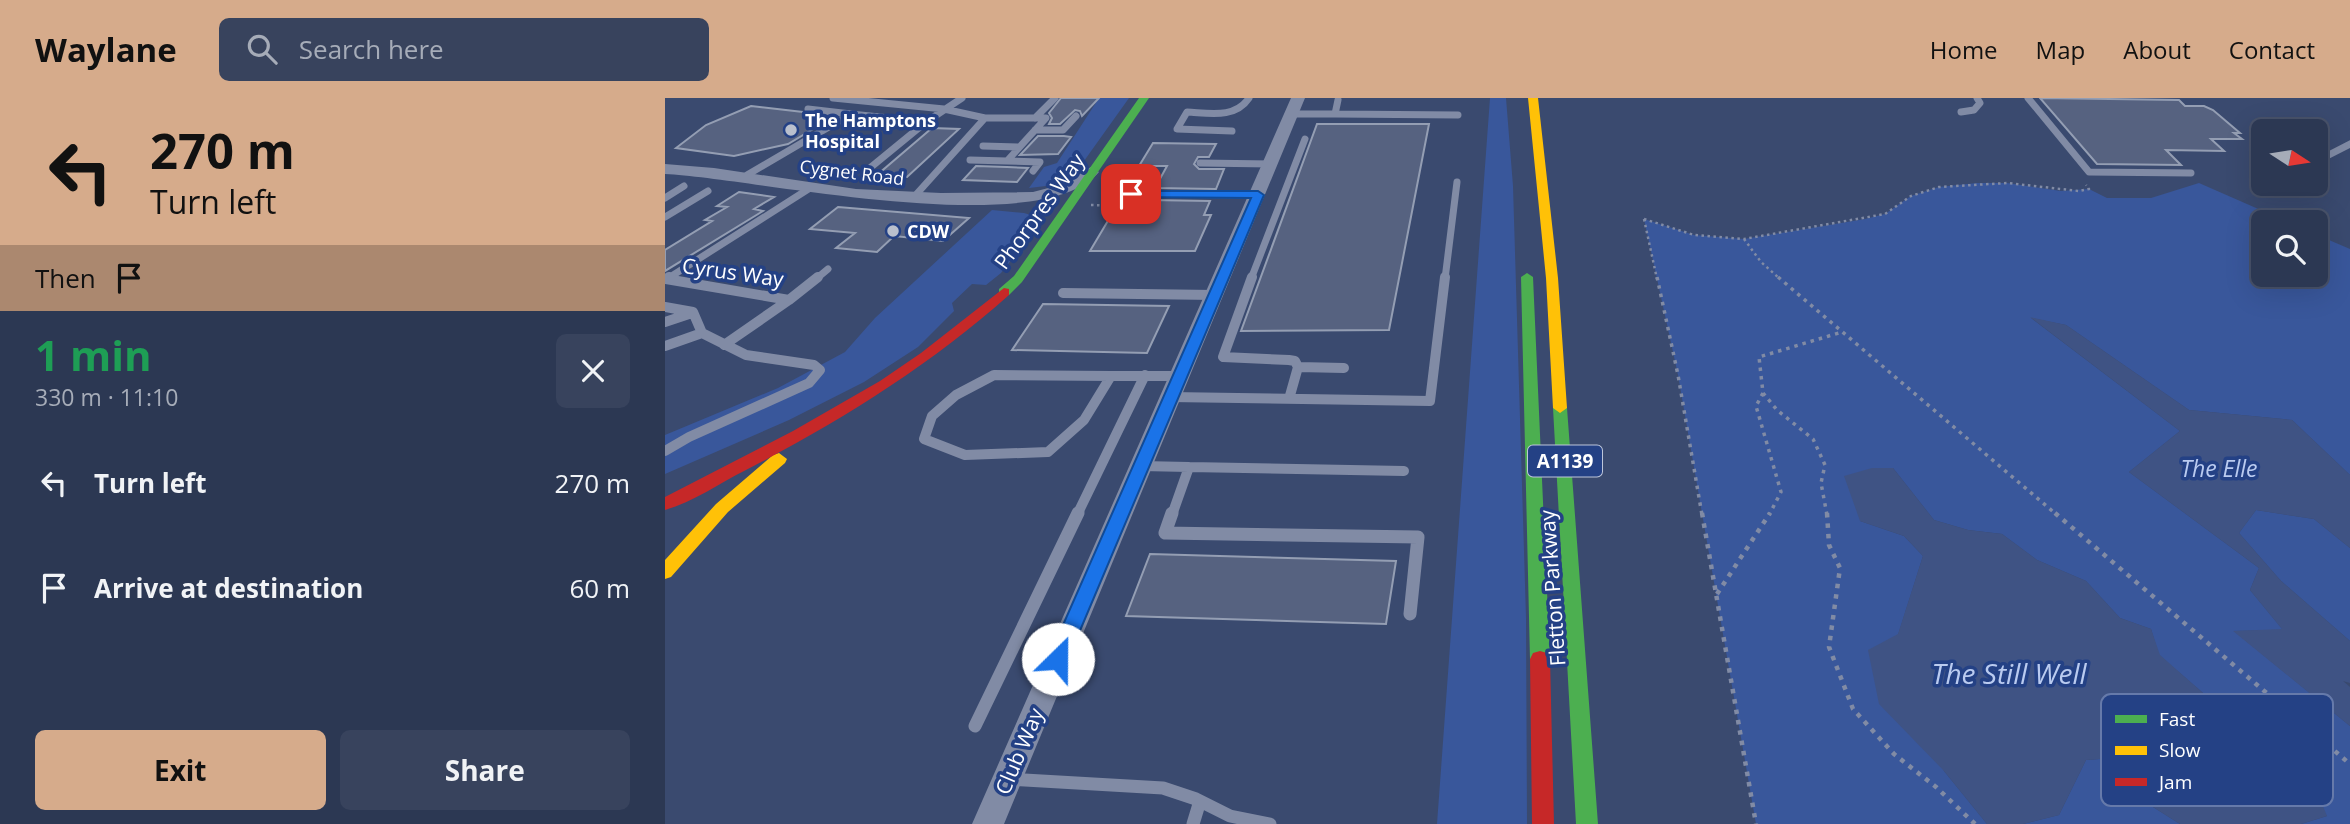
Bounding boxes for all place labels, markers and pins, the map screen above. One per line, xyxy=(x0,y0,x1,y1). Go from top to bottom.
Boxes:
place label: The Hamptons Hospital xyxy=(805,108,936,153)
marker: The Hamptons Hospital xyxy=(783,122,799,138)
pin xyxy=(1101,164,1161,224)
place label: CDW xyxy=(907,219,950,243)
marker: CDW xyxy=(885,223,901,239)

